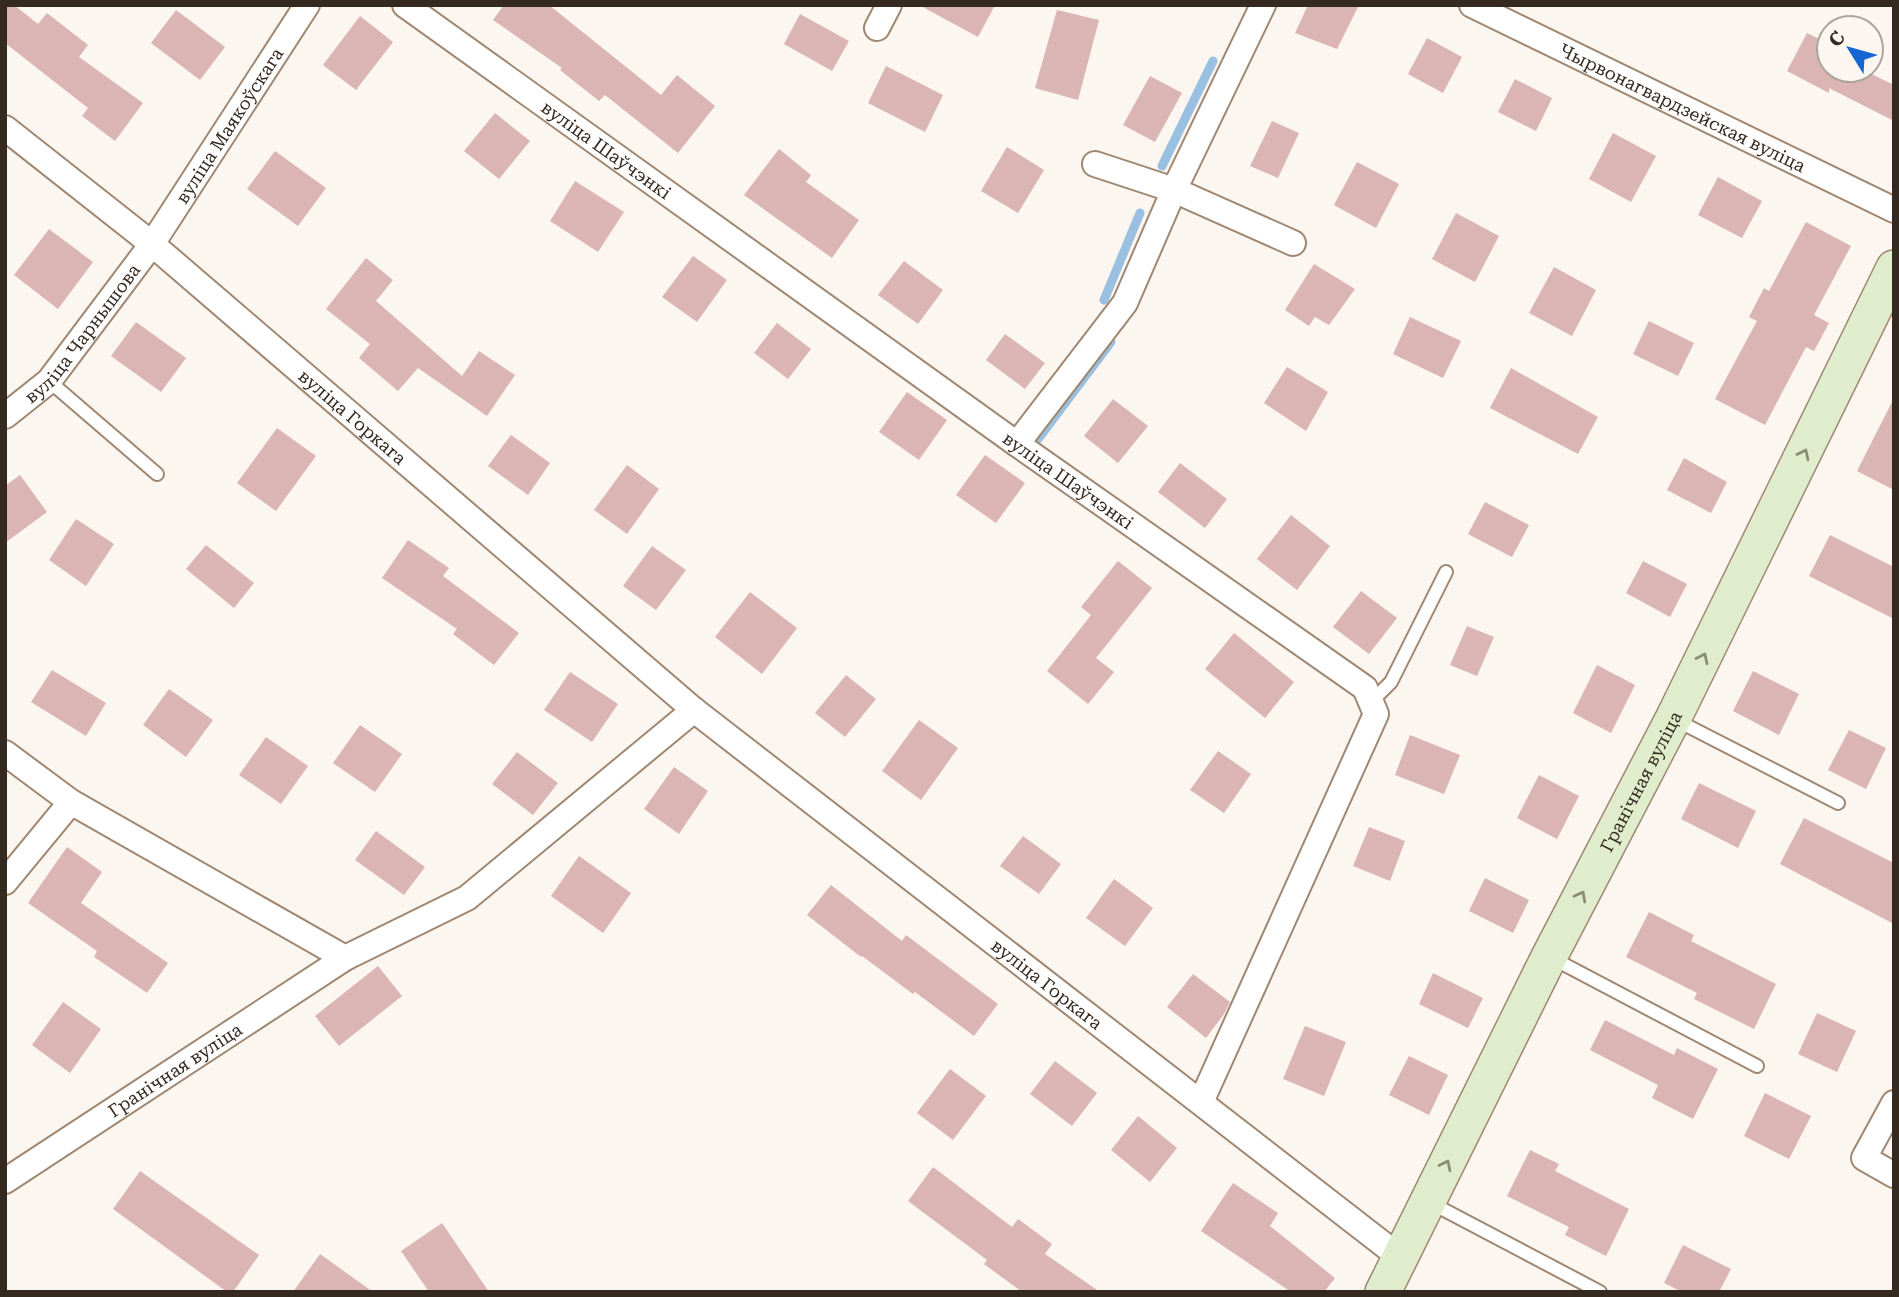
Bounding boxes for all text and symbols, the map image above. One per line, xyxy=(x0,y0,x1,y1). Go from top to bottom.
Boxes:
north arrow xyxy=(1815,14,1885,84)
text: С xyxy=(1824,27,1850,51)
street label: Чырвонагвардзейская вуліца xyxy=(1556,39,1809,176)
street label: вуліца Маякоўскага xyxy=(171,43,287,207)
street label: вуліца Шаўчэнкі xyxy=(538,96,676,203)
street label: вуліца Чарнышова xyxy=(20,259,144,407)
street label: вуліца Горкага xyxy=(295,365,411,469)
street label: вуліца Шаўчэнкі xyxy=(999,427,1138,533)
one-way arrow xyxy=(1796,449,1810,461)
one-way arrow xyxy=(1695,653,1709,665)
street label: Гранічная вуліца xyxy=(1595,707,1686,855)
one-way arrow xyxy=(1573,891,1586,903)
street label: вуліца Горкага xyxy=(988,934,1107,1034)
street label: Гранічная вуліца xyxy=(104,1018,246,1121)
one-way arrow xyxy=(1437,1160,1451,1172)

